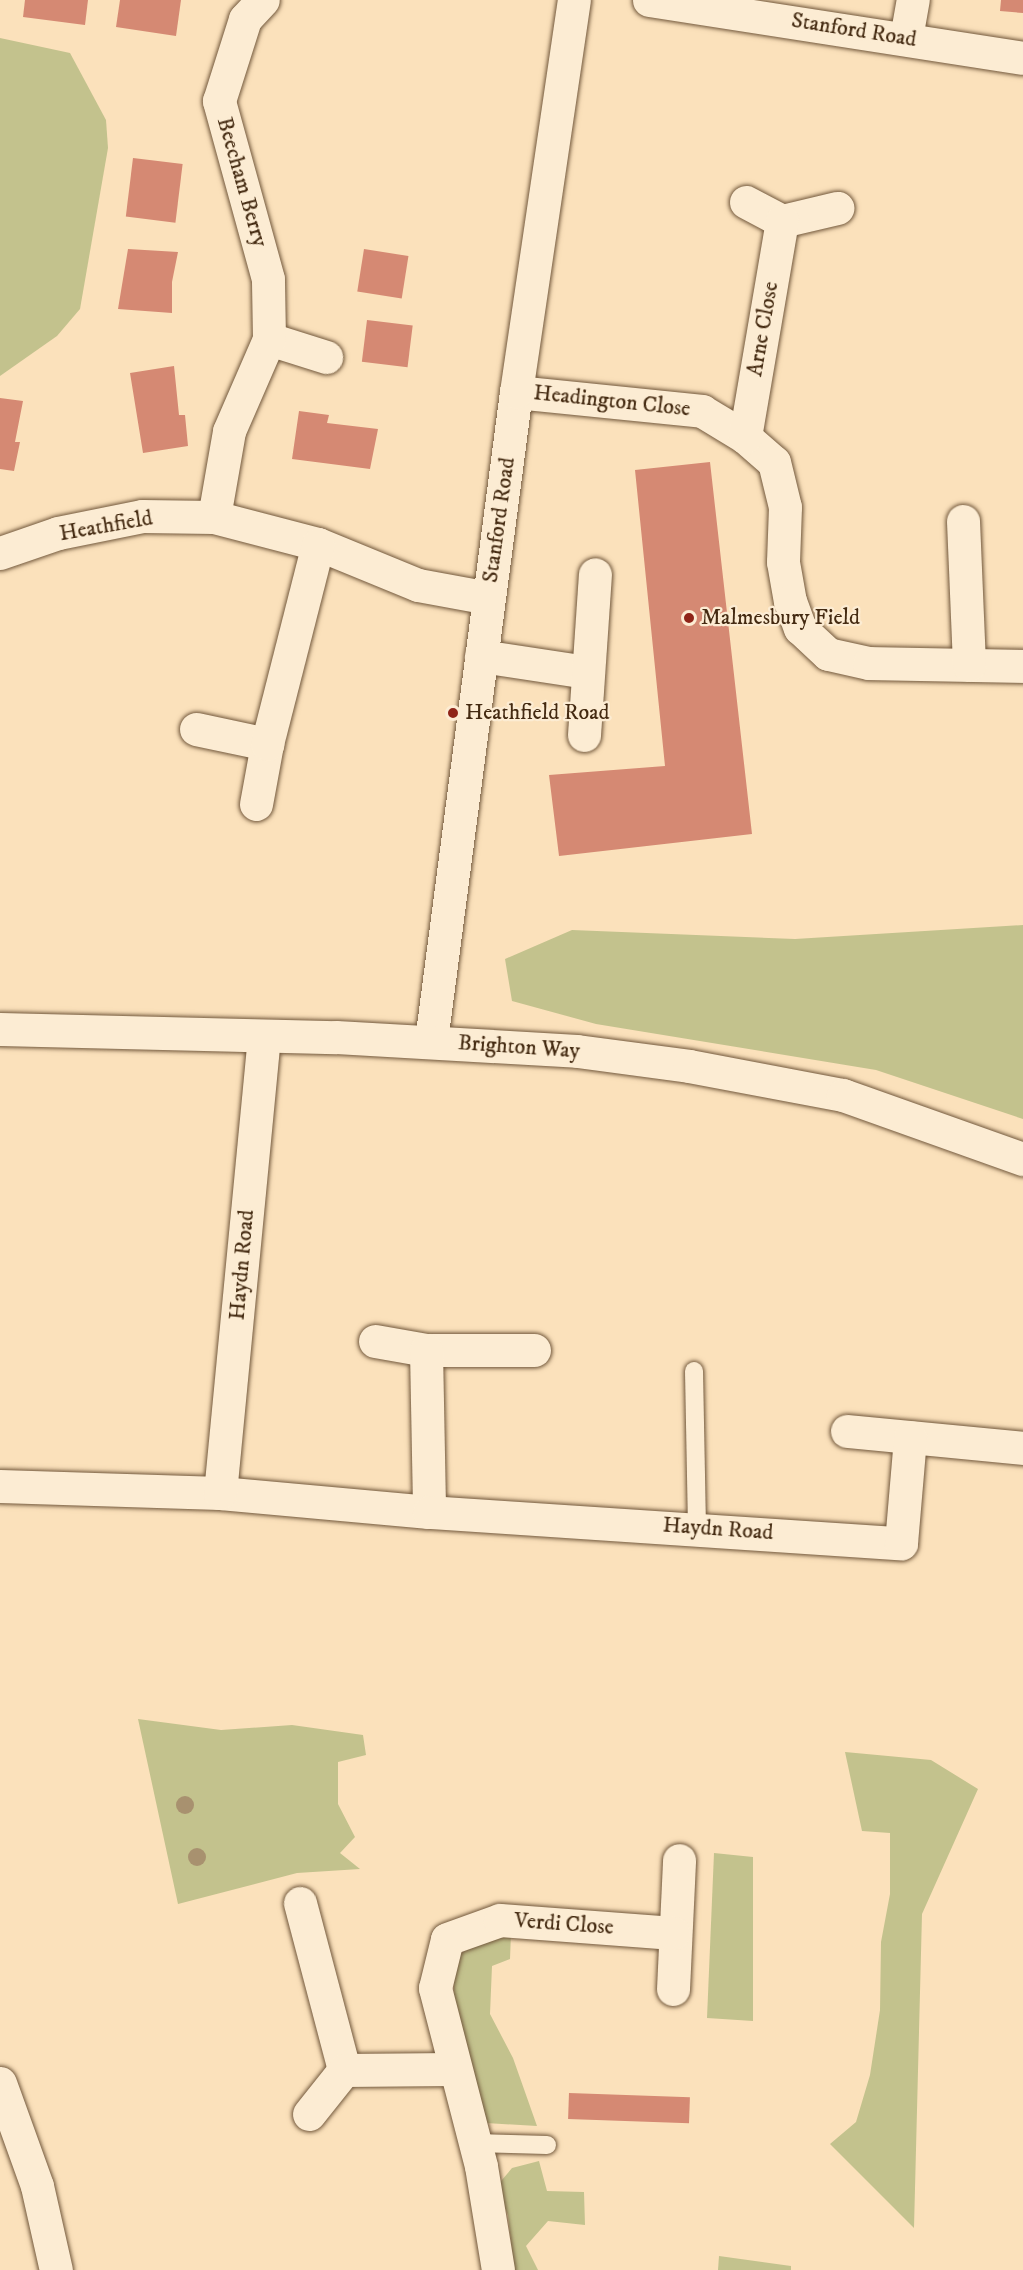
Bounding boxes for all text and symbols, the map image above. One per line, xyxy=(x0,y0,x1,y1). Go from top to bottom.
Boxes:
street label: Stanford Road xyxy=(790,7,918,53)
street label: Beecham Berry xyxy=(211,114,273,250)
street label: Arne Close xyxy=(742,280,784,378)
street label: Headington Close xyxy=(532,380,692,422)
street label: Stanford Road xyxy=(477,456,521,584)
street label: Heathfield xyxy=(57,505,155,547)
place label: Malmesbury Field xyxy=(701,605,860,631)
marker: Malmesbury Field xyxy=(682,611,696,625)
place label: Heathfield Road xyxy=(465,700,610,726)
marker: Heathfield Road xyxy=(446,706,460,720)
street label: Brighton Way xyxy=(457,1030,581,1064)
street label: Haydn Road xyxy=(224,1209,260,1321)
street label: Haydn Road xyxy=(662,1512,774,1546)
street label: Verdi Close xyxy=(513,1907,615,1941)

